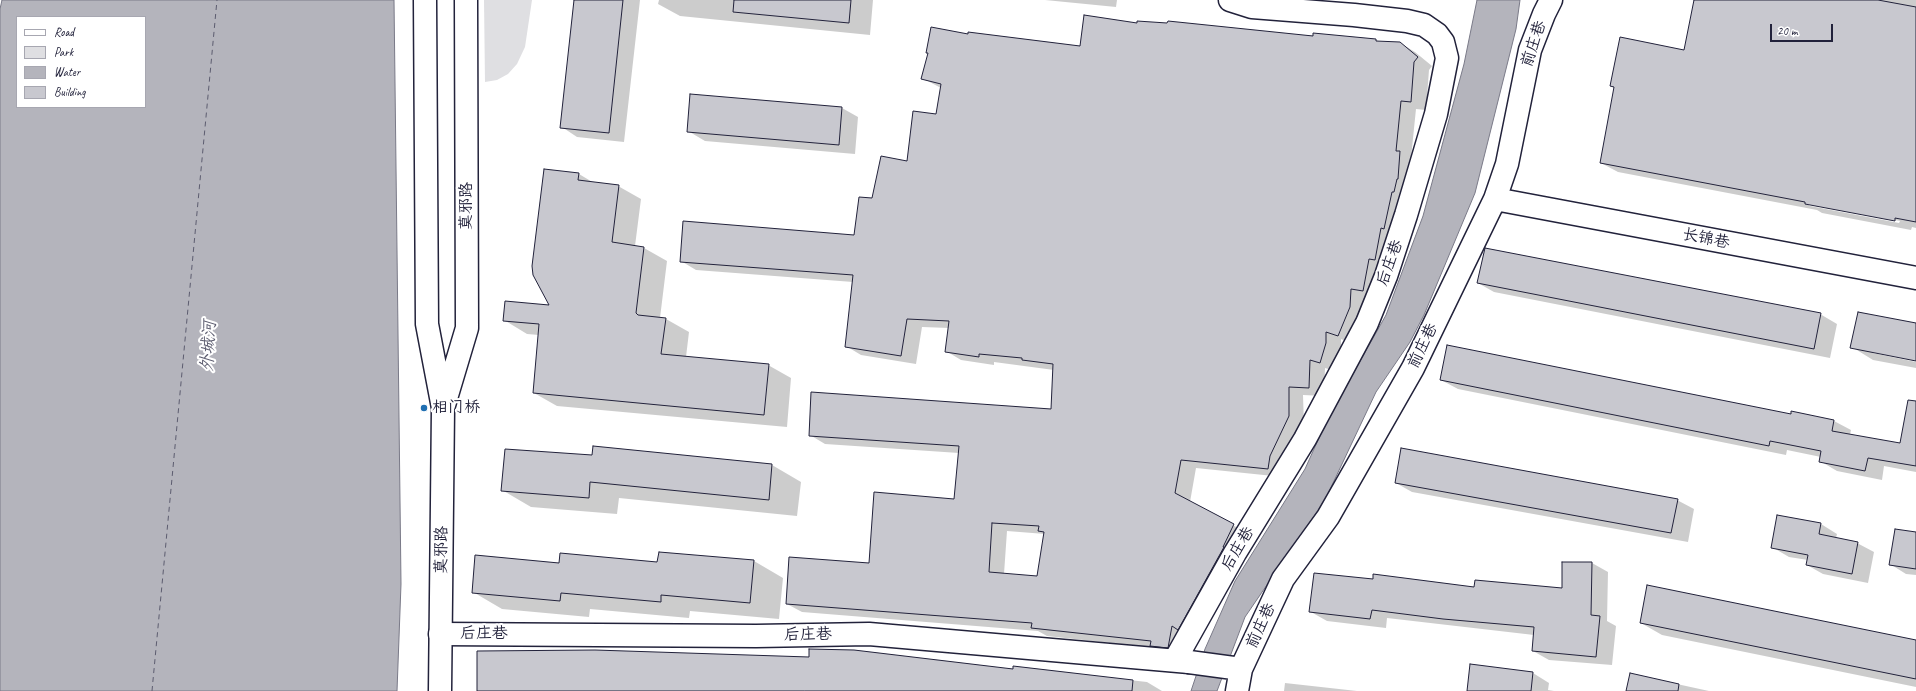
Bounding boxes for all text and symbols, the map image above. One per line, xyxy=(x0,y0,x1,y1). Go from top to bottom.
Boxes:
legend xyxy=(16,16,146,108)
scale bar xyxy=(1772,16,1835,42)
street label: 前庄巷 xyxy=(1517,18,1551,70)
text: 20 m xyxy=(1777,23,1797,39)
text: Road xyxy=(54,24,74,40)
text: Park xyxy=(54,44,73,60)
text: Water xyxy=(54,64,80,80)
text: Building xyxy=(54,84,86,100)
street label: 莫邪路 xyxy=(457,182,477,230)
street label: 长锦巷 xyxy=(1681,225,1731,253)
street label: 后庄巷 xyxy=(1373,237,1407,289)
water label: 外城河 xyxy=(197,320,221,372)
street label: 前庄巷 xyxy=(1404,320,1442,372)
place label: 相门桥 xyxy=(432,398,480,418)
marker: 相门桥 xyxy=(419,403,429,413)
street label: 后庄巷 xyxy=(1217,523,1259,575)
street label: 莫邪路 xyxy=(432,526,452,574)
street label: 前庄巷 xyxy=(1242,600,1280,652)
street label: 后庄巷 xyxy=(460,624,508,644)
street label: 后庄巷 xyxy=(784,625,832,645)

